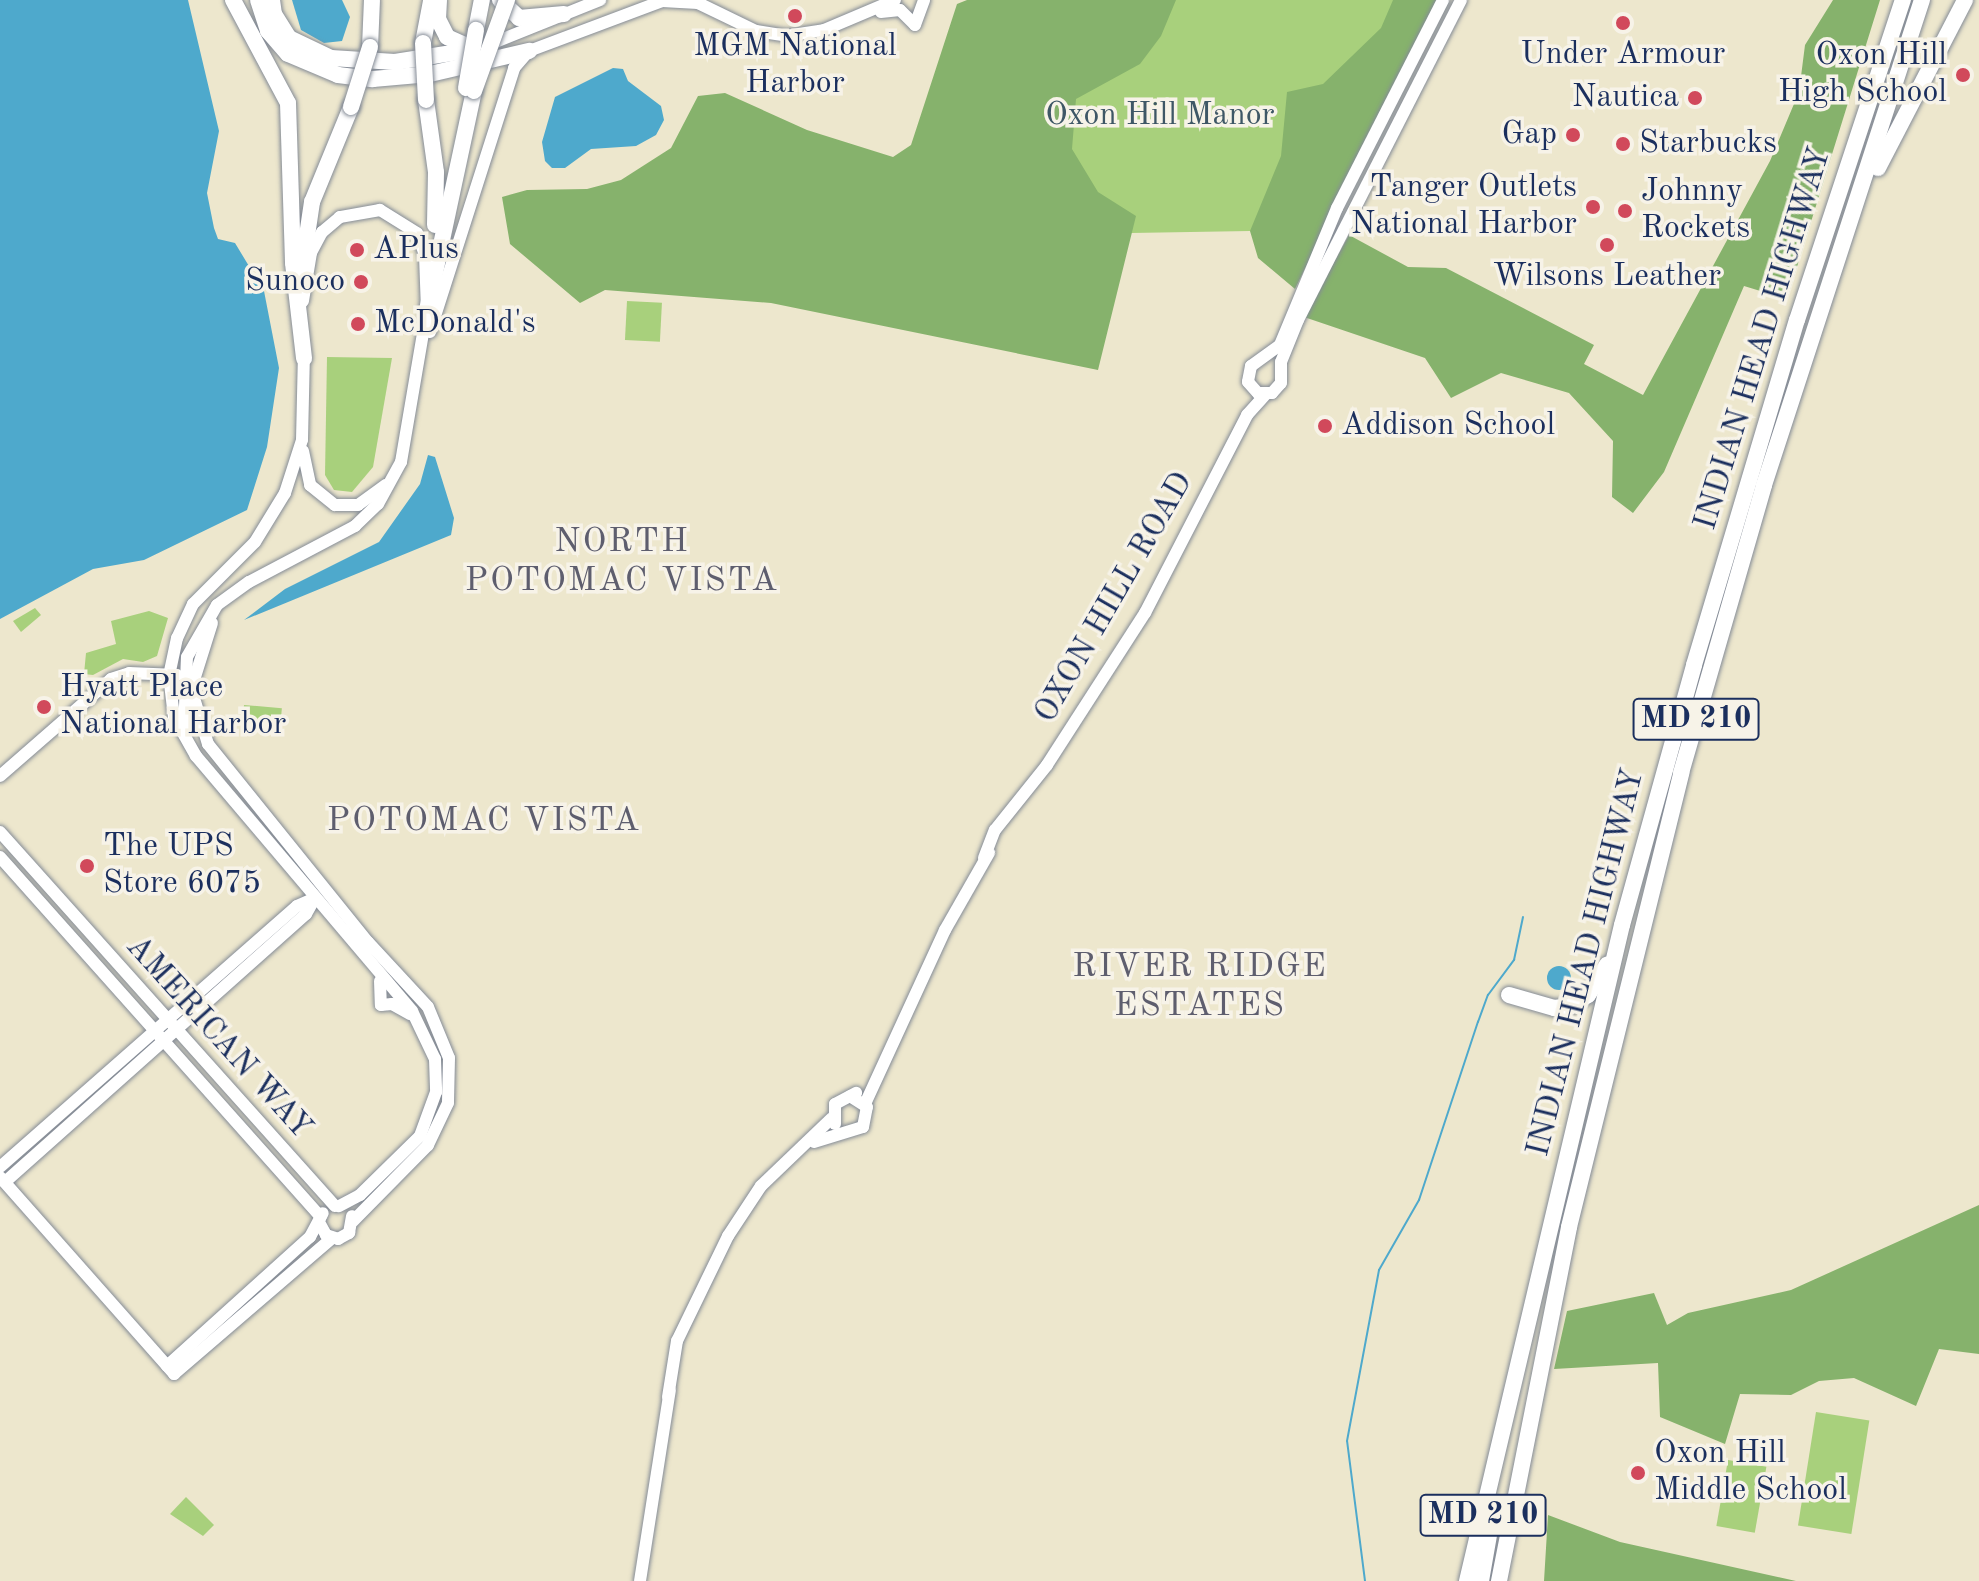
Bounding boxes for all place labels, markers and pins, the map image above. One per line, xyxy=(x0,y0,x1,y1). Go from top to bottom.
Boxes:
marker: MGM National Harbor xyxy=(786,7,804,25)
marker: Under Armour xyxy=(1614,14,1632,32)
place label: MGM National Harbor xyxy=(693,29,897,104)
place label: Under Armour xyxy=(1521,36,1725,74)
place label: Oxon Hill High School xyxy=(1778,38,1947,113)
marker: Oxon Hill High School xyxy=(1954,66,1972,84)
place label: Nautica xyxy=(1572,79,1679,117)
marker: Nautica xyxy=(1686,89,1704,107)
place label: Gap xyxy=(1502,116,1557,154)
place label: Starbucks xyxy=(1639,125,1777,163)
marker: Gap xyxy=(1564,126,1582,144)
marker: Starbucks xyxy=(1614,135,1632,153)
place label: Tanger Outlets National Harbor xyxy=(1351,170,1577,245)
place label: Johnny Rockets xyxy=(1641,174,1750,249)
marker: Tanger Outlets National Harbor xyxy=(1584,198,1602,216)
marker: Johnny Rockets xyxy=(1616,202,1634,220)
place label: APlus xyxy=(373,231,459,269)
marker: Wilsons Leather xyxy=(1598,236,1616,254)
marker: APlus xyxy=(348,241,366,259)
place label: Wilsons Leather xyxy=(1493,258,1721,296)
place label: Sunoco xyxy=(245,263,345,301)
marker: Sunoco xyxy=(352,273,370,291)
place label: McDonald's xyxy=(374,305,536,343)
marker: McDonald's xyxy=(349,315,367,333)
place label: Addison School xyxy=(1341,407,1555,445)
marker: Addison School xyxy=(1316,417,1334,435)
place label: Hyatt Place National Harbor xyxy=(60,670,286,745)
marker: Hyatt Place National Harbor xyxy=(35,698,53,716)
place label: The UPS Store 6075 xyxy=(103,829,261,904)
marker: The UPS Store 6075 xyxy=(78,857,96,875)
place label: Oxon Hill Middle School xyxy=(1654,1436,1847,1511)
marker: Oxon Hill Middle School xyxy=(1629,1464,1647,1482)

